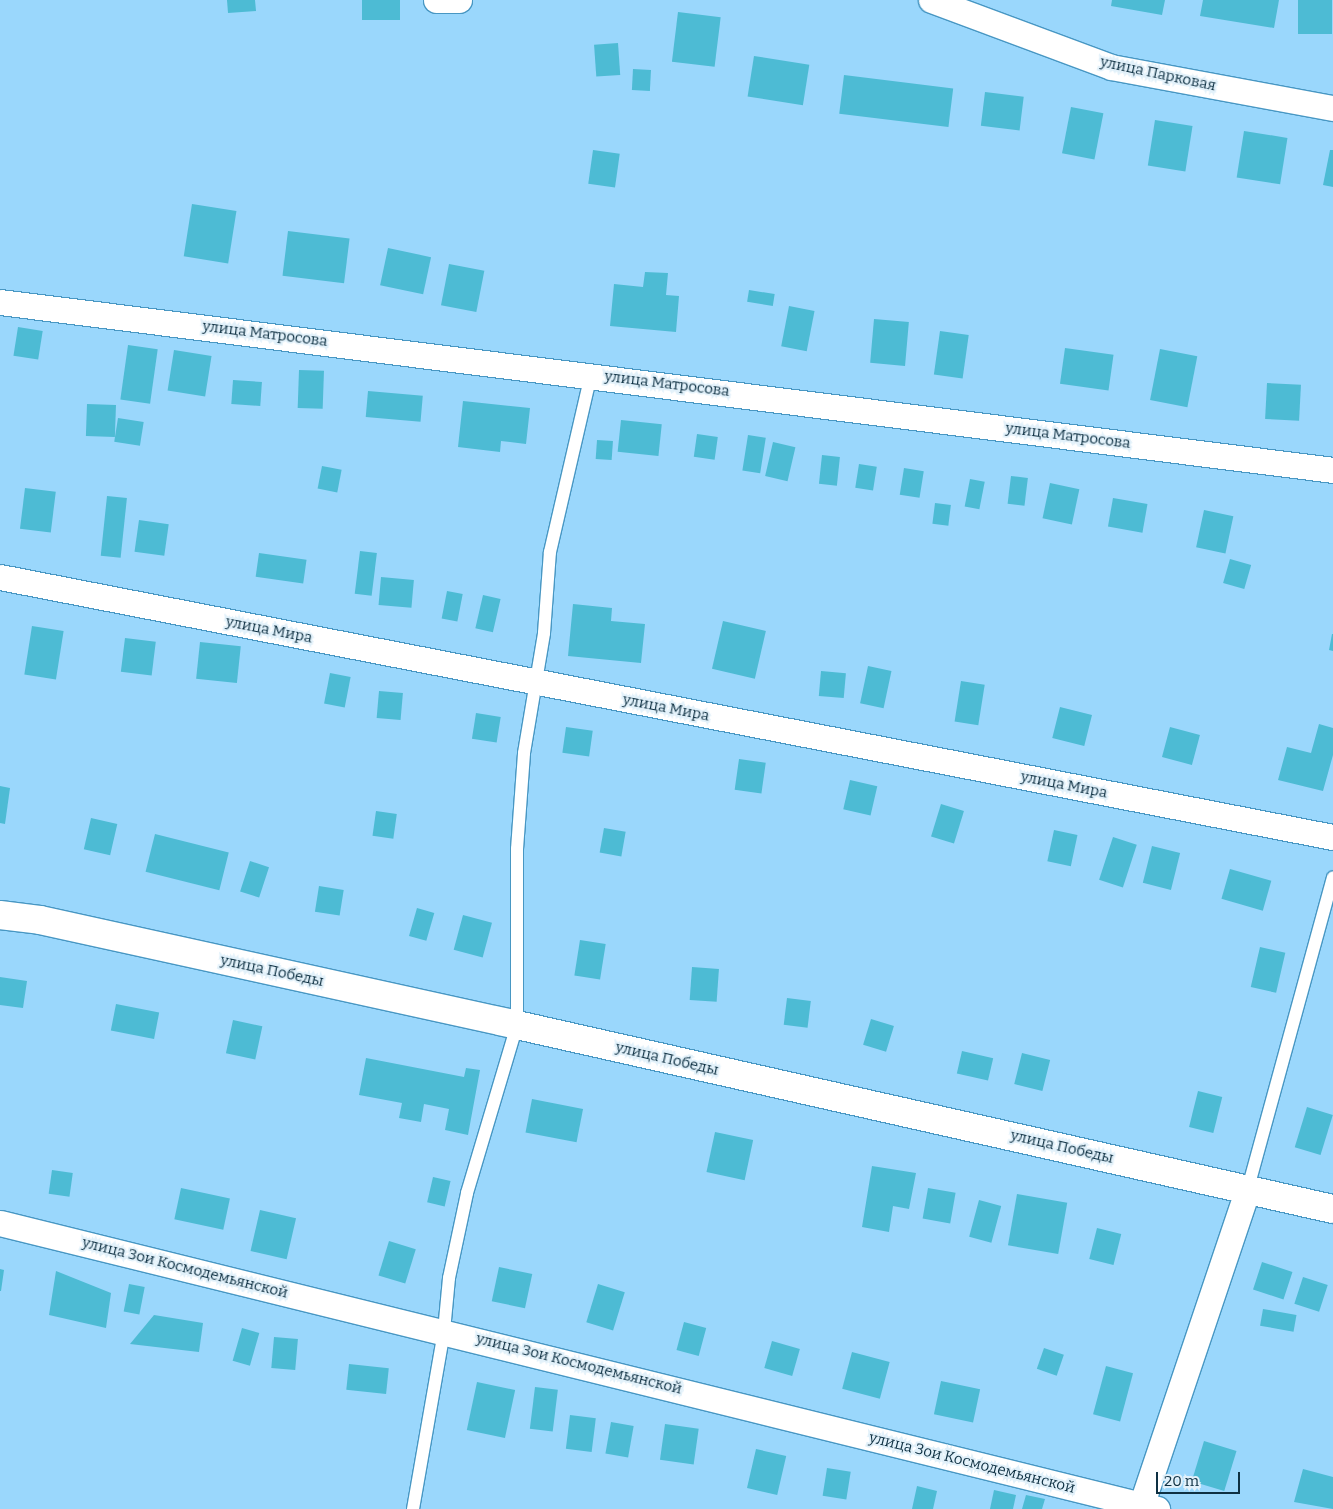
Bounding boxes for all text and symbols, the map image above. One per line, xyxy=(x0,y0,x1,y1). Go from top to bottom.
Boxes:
street label: улица Парковая xyxy=(1099,53,1217,95)
street label: улица Матросова xyxy=(201,317,329,351)
street label: улица Матросова xyxy=(603,367,731,401)
street label: улица Матросова xyxy=(1004,419,1132,453)
street label: улица Мира xyxy=(224,613,314,647)
street label: улица Мира xyxy=(621,691,711,725)
street label: улица Мира xyxy=(1019,768,1109,802)
street label: улица Победы xyxy=(219,951,325,991)
street label: улица Победы xyxy=(614,1038,720,1080)
street label: улица Победы xyxy=(1009,1126,1115,1168)
street label: улица Зои Космодемьянской xyxy=(80,1234,290,1302)
street label: улица Зои Космодемьянской xyxy=(474,1330,684,1398)
street label: улица Зои Космодемьянской xyxy=(867,1429,1077,1497)
scale bar xyxy=(1158,1462,1242,1494)
text: 20 m xyxy=(1164,1472,1199,1490)

